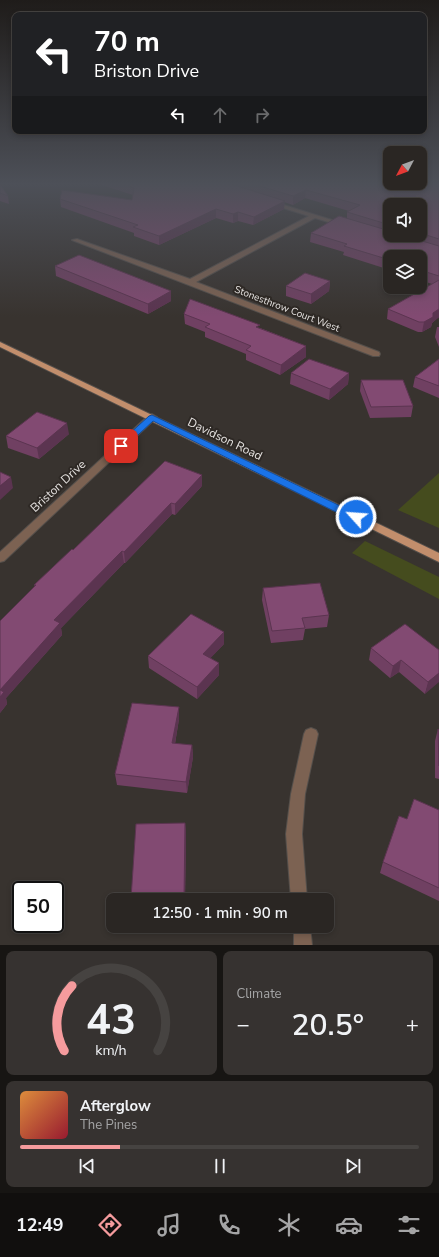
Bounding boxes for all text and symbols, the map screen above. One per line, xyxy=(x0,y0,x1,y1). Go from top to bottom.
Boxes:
text: 70 m xyxy=(94,23,160,61)
icon: left xyxy=(28,28,80,80)
text: Briston Drive xyxy=(94,59,199,83)
icon: left xyxy=(167,104,189,126)
icon: ahead xyxy=(209,104,231,126)
icon: right xyxy=(251,104,273,126)
north arrow xyxy=(383,146,427,190)
map controls xyxy=(383,146,427,294)
button: sound xyxy=(383,198,427,242)
button: layers xyxy=(383,250,427,294)
street label: Stonesthrow Court West xyxy=(232,282,342,336)
street label: Davidson Road xyxy=(185,414,265,464)
pin xyxy=(104,429,138,463)
icon: arrive xyxy=(110,435,132,457)
street label: Briston Drive xyxy=(27,456,89,516)
position arrow xyxy=(335,496,377,538)
speed limit sign: 50 xyxy=(12,881,64,933)
text: 12:50 · 1 min · 90 m xyxy=(152,903,288,923)
text: Climate xyxy=(237,985,282,1003)
text: 43 xyxy=(86,992,136,1049)
text: 20.5° xyxy=(292,1005,364,1046)
text: − xyxy=(237,1010,250,1040)
text: + xyxy=(406,1010,419,1040)
text: km/h xyxy=(96,1041,127,1060)
text: Afterglow xyxy=(80,1096,151,1116)
text: The Pines xyxy=(80,1116,137,1134)
icon: previous xyxy=(76,1155,98,1177)
icon: pause xyxy=(209,1155,231,1177)
icon: next xyxy=(342,1155,364,1177)
icon: directions xyxy=(96,1211,124,1239)
icon: music xyxy=(155,1211,183,1239)
icon: phone xyxy=(215,1211,243,1239)
icon: climate xyxy=(275,1211,303,1239)
icon: car xyxy=(335,1211,363,1239)
icon: filters xyxy=(395,1211,423,1239)
text: 12:49 xyxy=(16,1213,64,1237)

